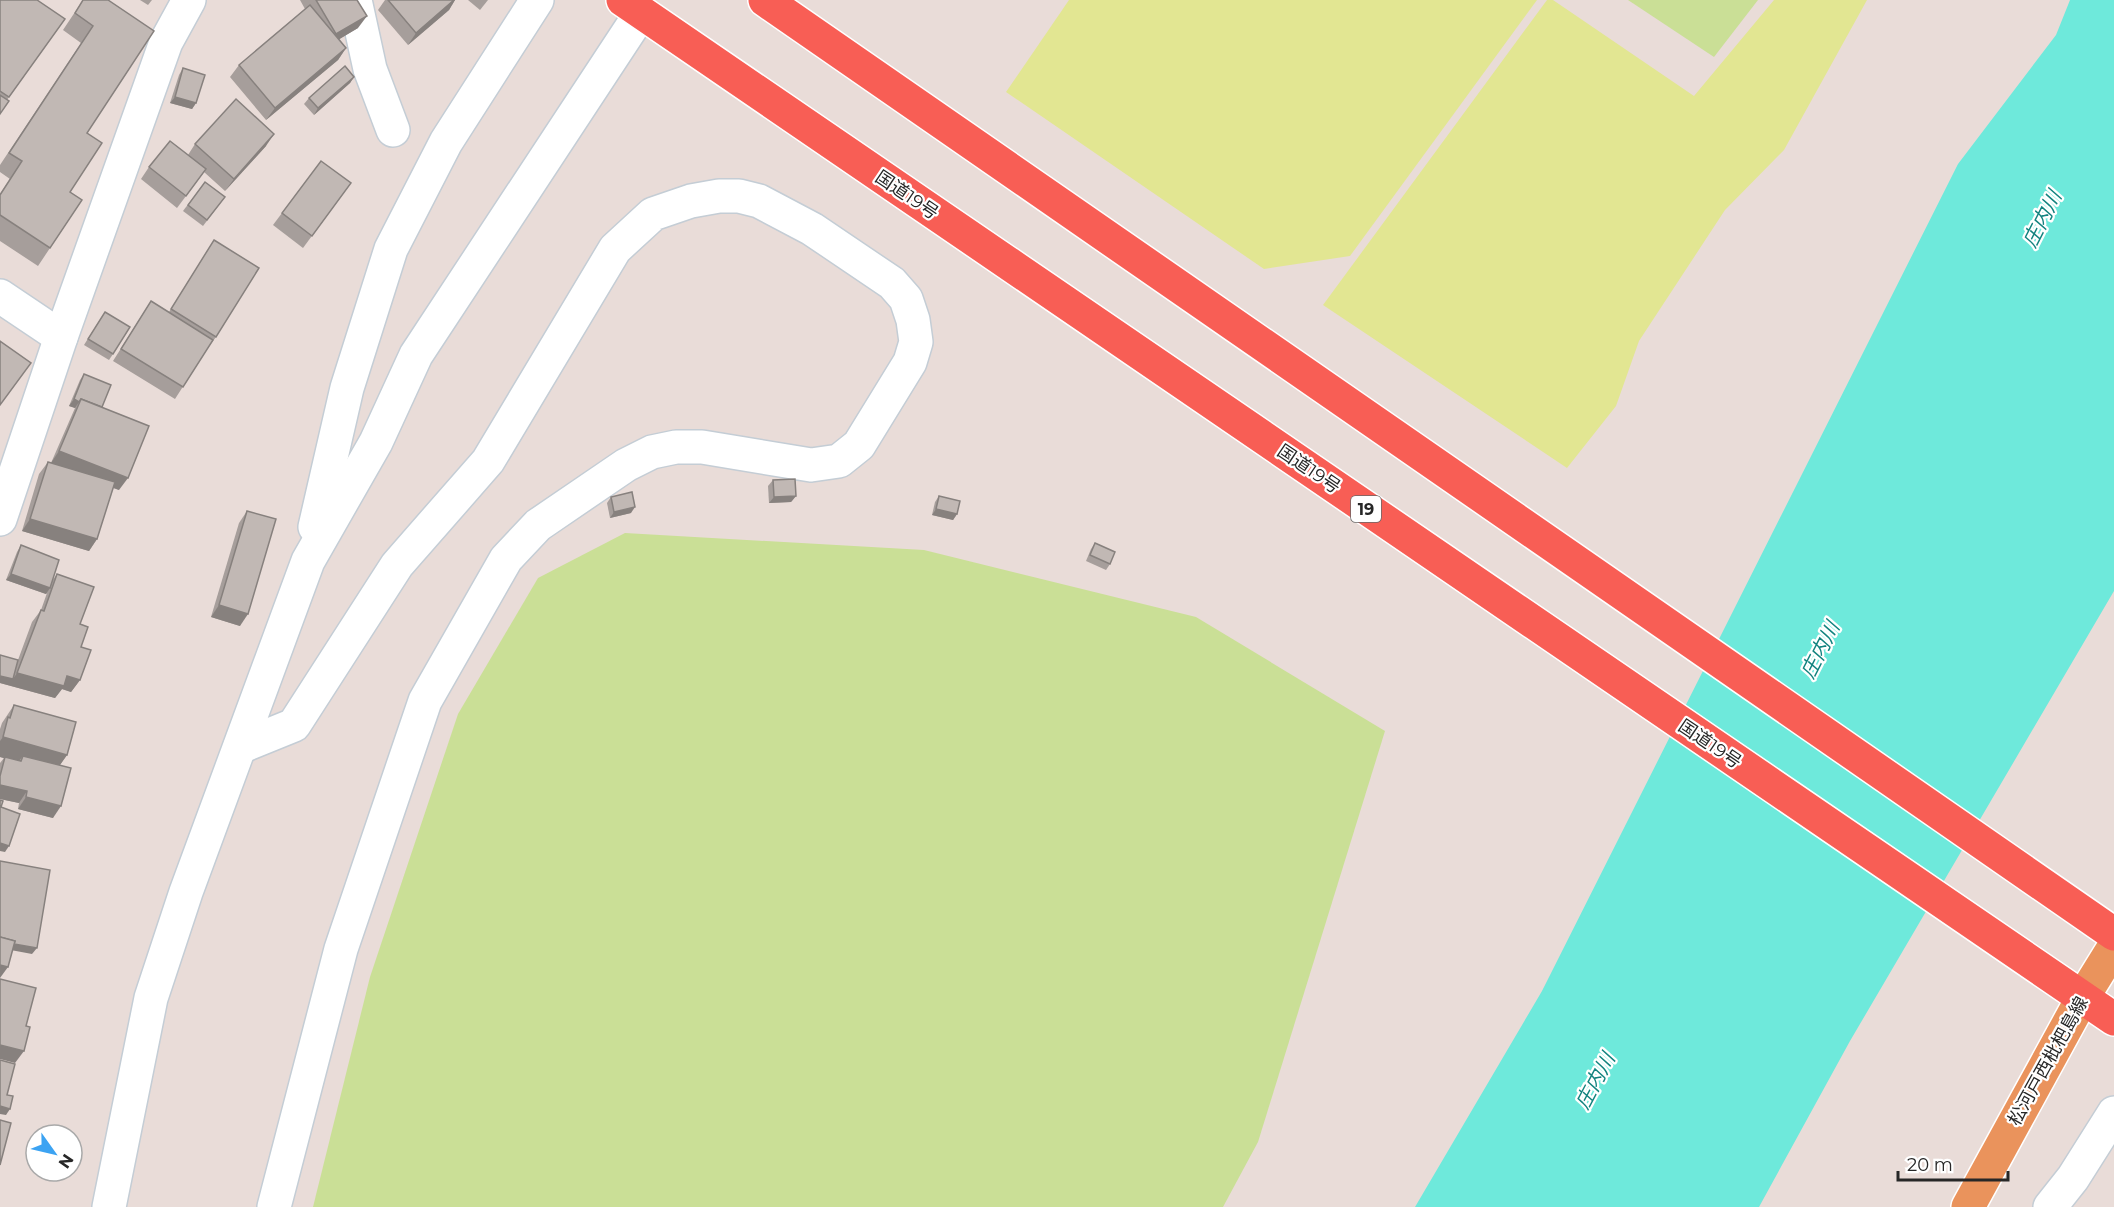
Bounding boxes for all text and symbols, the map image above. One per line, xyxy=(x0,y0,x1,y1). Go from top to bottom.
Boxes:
street label: 国道19号 xyxy=(871,166,943,224)
water label: 庄内川 xyxy=(2018,185,2067,251)
street label: 国道19号 xyxy=(1273,440,1345,498)
road number: 19 xyxy=(1351,496,1381,522)
water label: 庄内川 xyxy=(1796,616,1845,682)
street label: 国道19号 xyxy=(1674,715,1746,773)
street label: 松河戸西枇杷島線 xyxy=(2003,993,2093,1129)
water label: 庄内川 xyxy=(1570,1047,1621,1113)
north arrow xyxy=(24,1123,84,1183)
scale bar xyxy=(1898,1144,2008,1182)
text: N xyxy=(55,1150,78,1172)
text: 20 m xyxy=(1907,1154,1953,1176)

